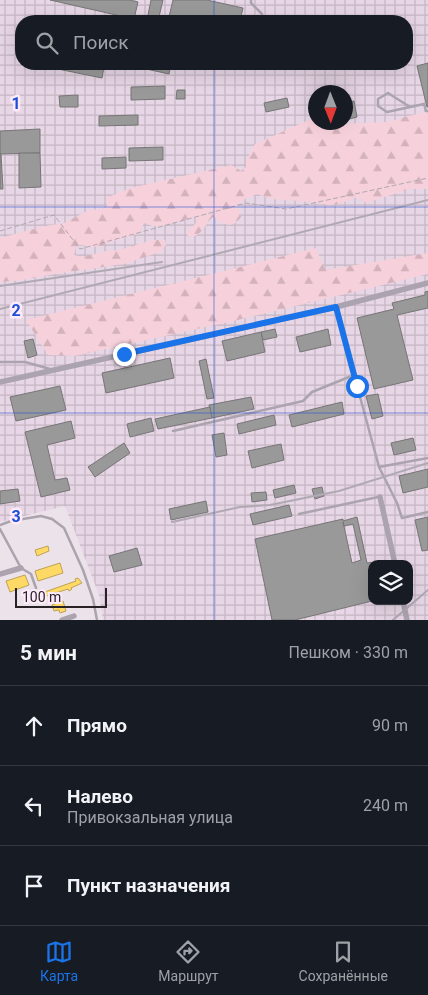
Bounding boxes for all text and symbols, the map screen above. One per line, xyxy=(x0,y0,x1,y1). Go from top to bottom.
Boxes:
search box xyxy=(15,15,413,70)
icon: search xyxy=(33,29,61,57)
text: Поиск xyxy=(73,31,129,54)
north arrow xyxy=(308,85,353,130)
text: 1 xyxy=(11,94,21,113)
text: 2 xyxy=(11,301,21,320)
route end xyxy=(113,343,136,366)
route start xyxy=(346,375,369,398)
text: 3 xyxy=(11,507,21,526)
map controls xyxy=(368,560,413,605)
button: layers xyxy=(368,560,413,605)
scale bar xyxy=(15,585,108,608)
text: 100 m xyxy=(22,589,61,605)
text: 5 мин xyxy=(20,641,77,665)
text: Пешком · 330 m xyxy=(289,643,408,662)
icon: ahead xyxy=(20,712,48,740)
text: Прямо xyxy=(67,714,127,737)
text: 90 m xyxy=(372,716,408,735)
text: Налево xyxy=(67,785,133,808)
icon: left xyxy=(20,792,48,820)
text: 240 m xyxy=(363,796,408,815)
text: Привокзальная улица xyxy=(67,808,233,827)
icon: arrive xyxy=(20,872,48,900)
text: Пункт назначения xyxy=(67,874,230,897)
tab: Карта xyxy=(40,938,78,984)
tab: Маршрут xyxy=(158,938,219,984)
tab: Сохранённые xyxy=(299,938,388,984)

